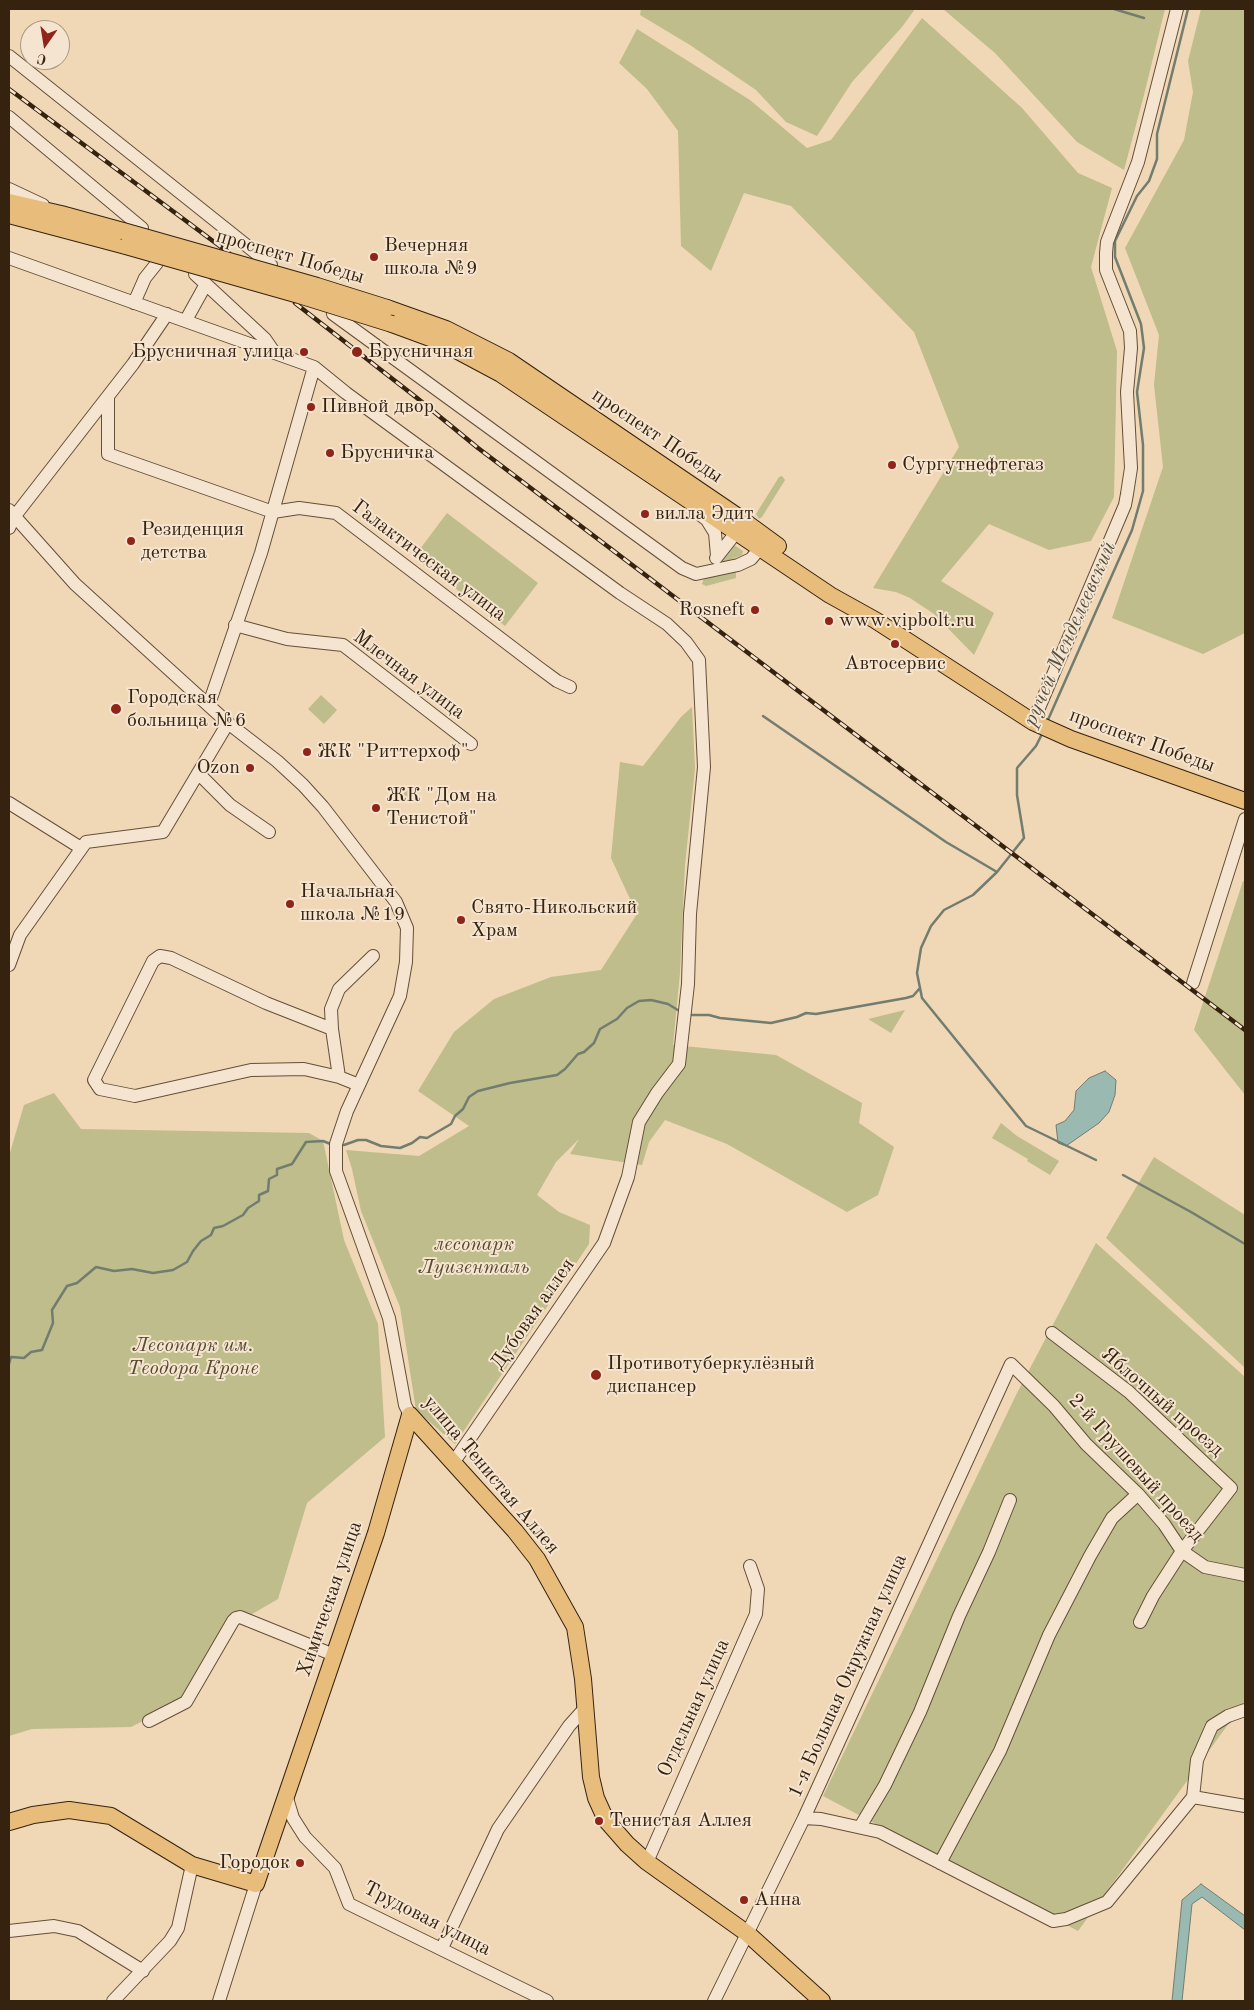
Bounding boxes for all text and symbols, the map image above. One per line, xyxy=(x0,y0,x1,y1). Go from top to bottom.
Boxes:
north arrow xyxy=(20,20,70,70)
text: С xyxy=(36,51,48,67)
street label: проспект Победы xyxy=(213,224,367,290)
place label: Вечерняя школа №9 xyxy=(384,234,478,281)
marker: Вечерняя школа №9 xyxy=(368,251,380,263)
place label: Брусничная улица xyxy=(132,340,294,364)
place label: Брусничная xyxy=(368,340,473,364)
marker: Брусничная xyxy=(350,345,364,359)
marker: Брусничная улица xyxy=(298,346,310,358)
street label: проспект Победы xyxy=(587,383,727,489)
place label: Пивной двор xyxy=(321,395,434,419)
marker: Пивной двор xyxy=(305,401,317,413)
place label: Брусничка xyxy=(340,441,434,465)
marker: Брусничка xyxy=(324,447,336,459)
place label: Сургутнефтегаз xyxy=(902,453,1044,477)
marker: Сургутнефтегаз xyxy=(886,459,898,471)
street label: Галактическая улица xyxy=(347,495,511,627)
place label: вилла Эдит xyxy=(655,502,754,526)
marker: вилла Эдит xyxy=(639,508,651,520)
place label: Резиденция детства xyxy=(141,518,244,565)
marker: Резиденция детства xyxy=(125,535,137,547)
water label: ручей Менделеевский xyxy=(1018,538,1122,730)
place label: Rosneft xyxy=(678,598,745,622)
marker: Rosneft xyxy=(749,604,761,616)
place label: www.vipbolt.ru xyxy=(839,609,975,633)
marker: www.vipbolt.ru xyxy=(823,615,835,627)
street label: Млечная улица xyxy=(348,625,470,725)
marker: Автосервис xyxy=(889,638,901,650)
place label: Автосервис xyxy=(844,652,946,676)
place label: Городская больница №6 xyxy=(127,686,246,733)
marker: Городская больница №6 xyxy=(109,702,123,716)
street label: проспект Победы xyxy=(1066,704,1218,778)
place label: ЖК "Риттерхоф" xyxy=(317,740,469,764)
marker: ЖК "Риттерхоф" xyxy=(301,746,313,758)
place label: Ozon xyxy=(196,756,240,780)
marker: Ozon xyxy=(244,762,256,774)
place label: ЖК "Дом на Тенистой" xyxy=(386,784,497,831)
marker: ЖК "Дом на Тенистой" xyxy=(370,802,382,814)
place label: Начальная школа №19 xyxy=(300,880,405,927)
place label: Свято-Никольский Храм xyxy=(471,896,637,943)
marker: Начальная школа №19 xyxy=(284,898,296,910)
marker: Свято-Никольский Храм xyxy=(455,914,467,926)
park label: лесопарк Луизенталь xyxy=(418,1233,530,1280)
street label: Дубовая аллея xyxy=(486,1254,580,1374)
park label: Лесопарк им. Теодора Кроне xyxy=(127,1334,259,1381)
street label: Яблочный проезд xyxy=(1096,1342,1228,1462)
place label: Противотуберкулёзный диспансер xyxy=(607,1352,815,1399)
marker: Противотуберкулёзный диспансер xyxy=(589,1368,603,1382)
street label: 2-й Грушевый проезд xyxy=(1063,1389,1209,1547)
street label: улица Тенистая Аллея xyxy=(418,1391,564,1559)
street label: Химическая улица xyxy=(292,1518,368,1680)
street label: 1-я Большая Окружная улица xyxy=(783,1550,913,1802)
street label: Отдельная улица xyxy=(653,1635,735,1781)
place label: Тенистая Аллея xyxy=(609,1809,752,1833)
marker: Тенистая Аллея xyxy=(593,1815,605,1827)
place label: Городок xyxy=(219,1851,290,1875)
marker: Городок xyxy=(294,1857,306,1869)
street label: Трудовая улица xyxy=(359,1876,495,1962)
place label: Анна xyxy=(754,1888,801,1912)
marker: Анна xyxy=(738,1894,750,1906)

